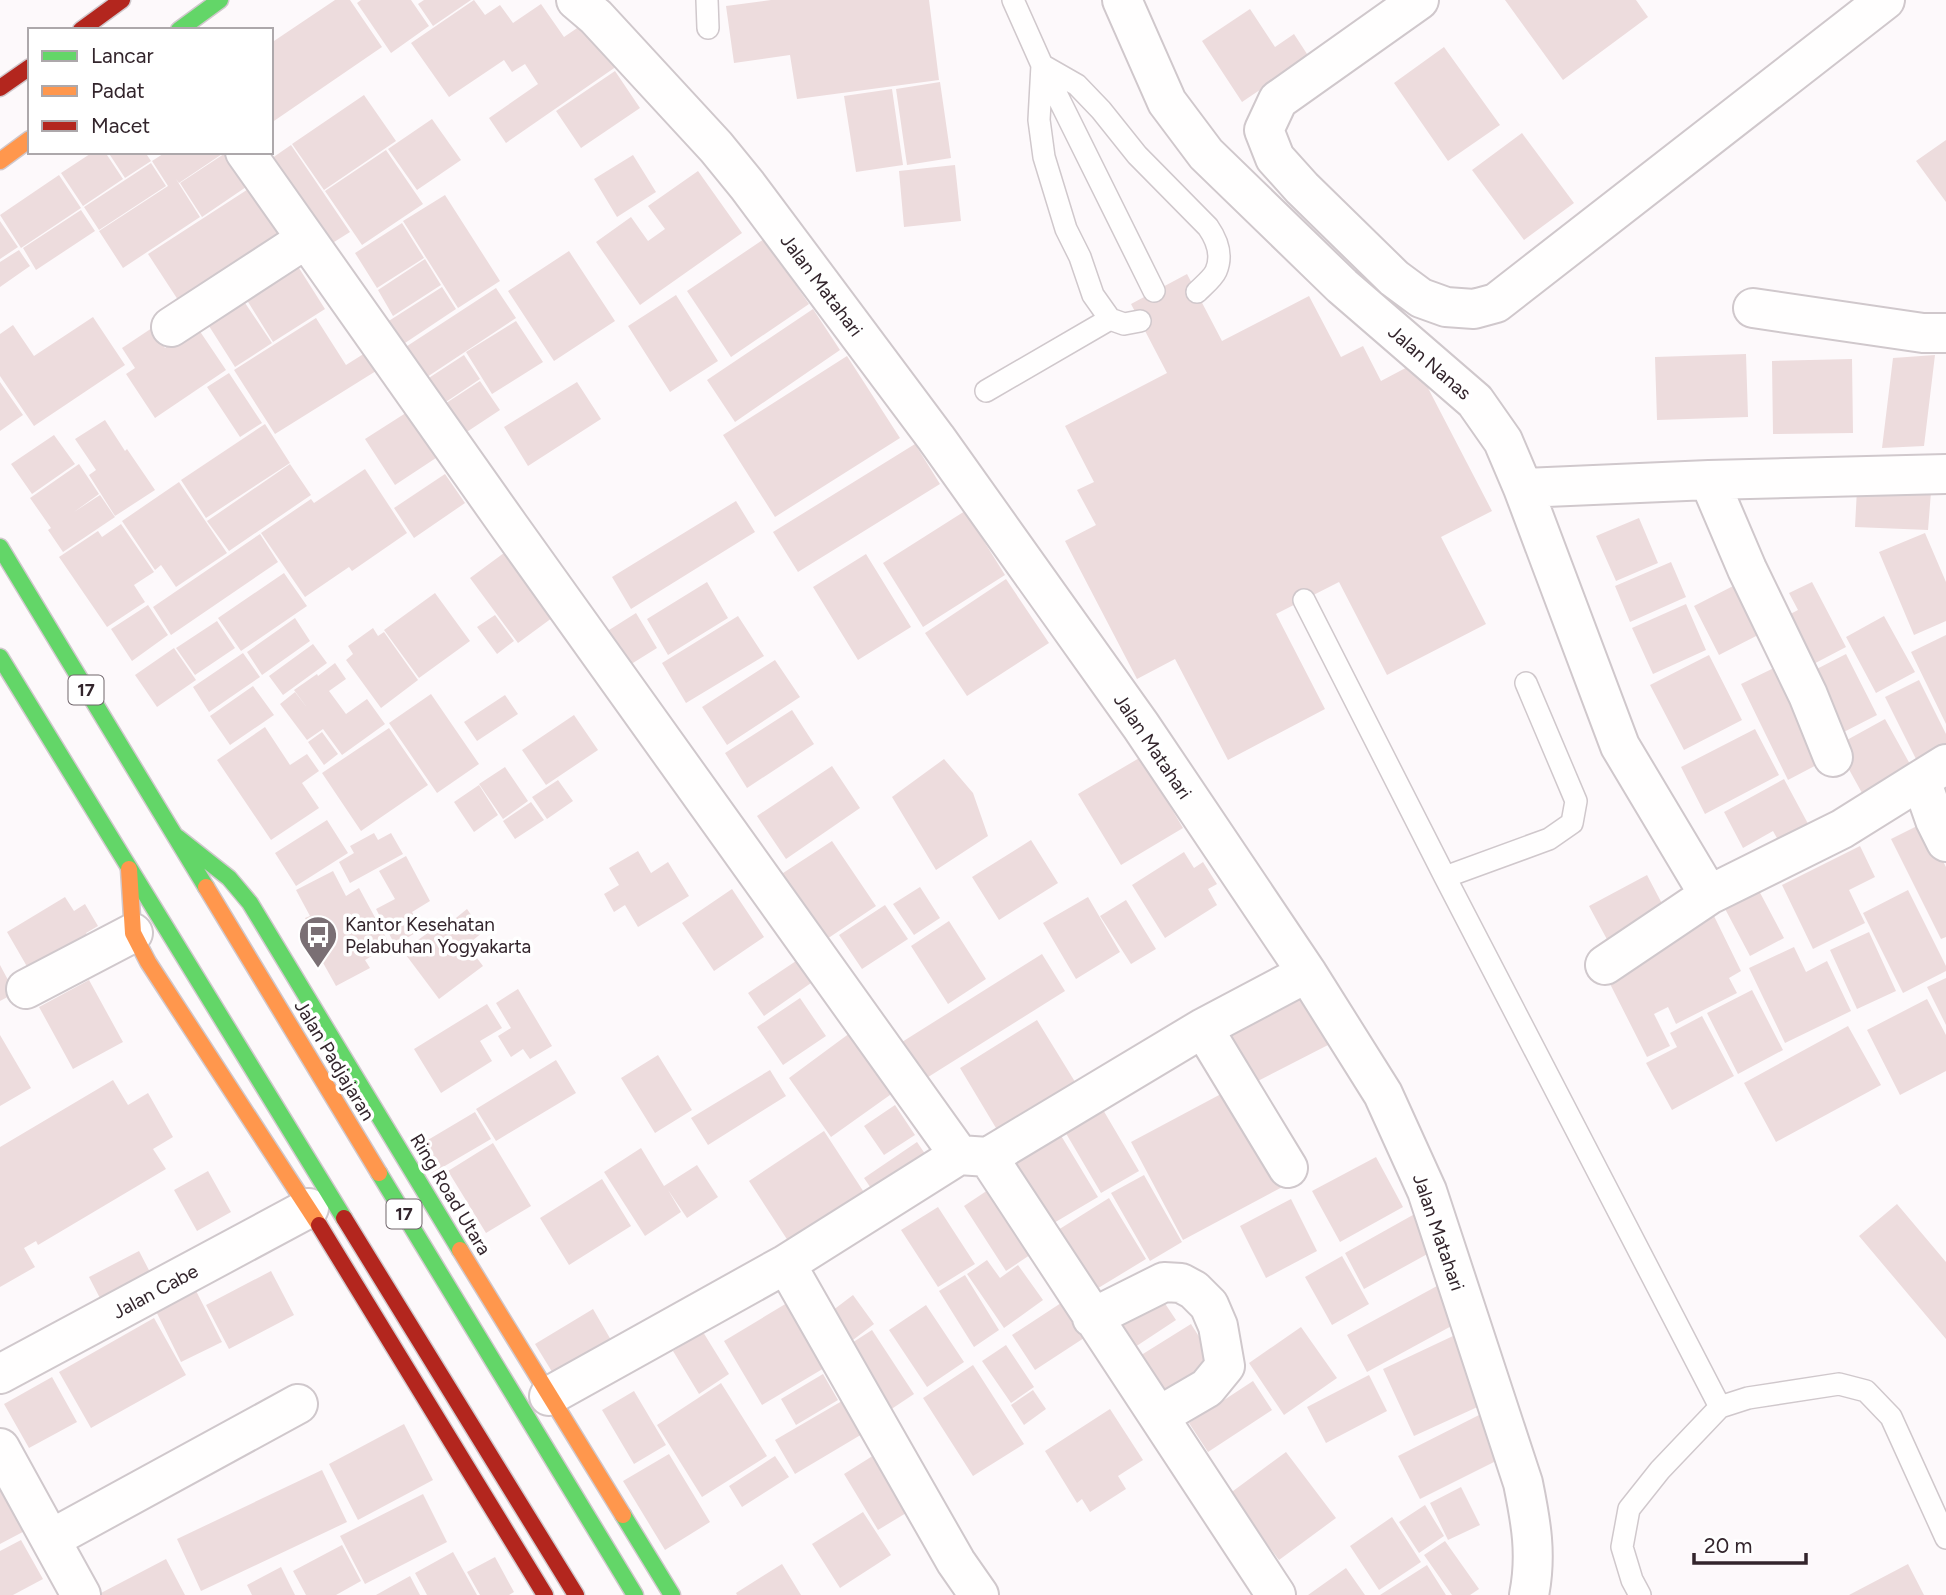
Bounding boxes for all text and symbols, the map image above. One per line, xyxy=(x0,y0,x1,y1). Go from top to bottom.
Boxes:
legend xyxy=(28,28,273,154)
text: Lancar xyxy=(91,43,154,68)
text: Padat xyxy=(91,78,145,103)
text: Macet xyxy=(91,113,150,138)
street label: Jalan Matahari xyxy=(776,230,868,341)
street label: Jalan Nanas xyxy=(1384,320,1476,405)
road number: 17 xyxy=(68,676,104,704)
street label: Jalan Matahari xyxy=(1109,689,1196,803)
place label: Kantor Kesehatan Pelabuhan Yogyakarta xyxy=(345,913,531,958)
bus stop icon: Kantor Kesehatan Pelabuhan Yogyakarta xyxy=(297,914,339,969)
street label: Jalan Padjajaran xyxy=(290,996,380,1125)
street label: Ring Road Utara xyxy=(405,1129,496,1259)
street label: Jalan Matahari xyxy=(1408,1171,1469,1294)
road number: 17 xyxy=(386,1199,422,1228)
street label: Jalan Cabe xyxy=(109,1259,202,1324)
scale bar xyxy=(1694,1522,1806,1566)
text: 20 m xyxy=(1704,1533,1752,1558)

